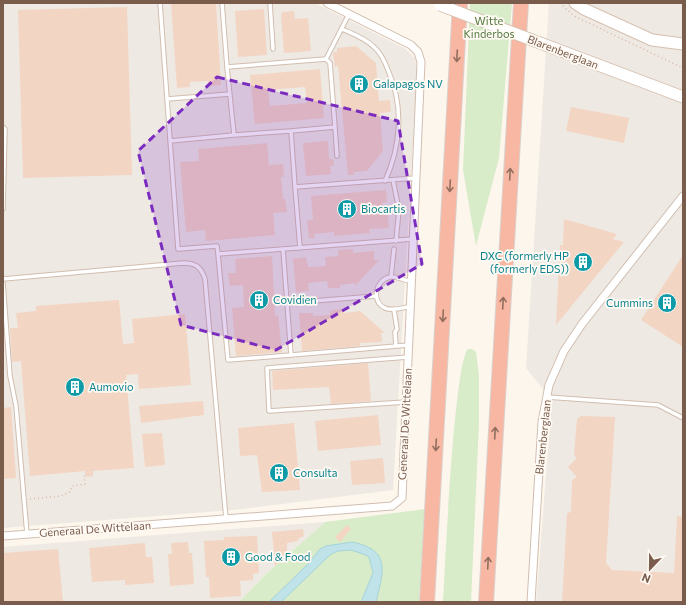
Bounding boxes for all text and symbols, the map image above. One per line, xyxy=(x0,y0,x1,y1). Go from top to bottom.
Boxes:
park label: Witte Kinderbos xyxy=(463,14,515,40)
street label: Blarenberglaan xyxy=(526,32,601,71)
one-way arrow xyxy=(453,49,460,62)
building icon: Galapagos NV xyxy=(348,73,370,95)
place label: Galapagos NV xyxy=(373,77,443,90)
one-way arrow xyxy=(507,168,514,181)
one-way arrow xyxy=(446,179,453,192)
building icon: Biocartis xyxy=(336,198,358,220)
place label: Biocartis xyxy=(361,202,405,215)
place label: DXC (formerly HP (formerly EDS)) xyxy=(480,249,569,275)
building icon: DXC (formerly HP (formerly EDS)) xyxy=(572,251,594,273)
building icon: Covidien xyxy=(248,289,270,311)
building icon: Cummins xyxy=(656,292,678,314)
place label: Covidien xyxy=(273,293,317,306)
place label: Cummins xyxy=(606,296,653,309)
one-way arrow xyxy=(499,297,506,310)
one-way arrow xyxy=(439,309,446,322)
street label: Generaal De Wittelaan xyxy=(395,368,414,480)
building icon: Aumovio xyxy=(64,376,86,398)
place label: Aumovio xyxy=(89,380,134,393)
street label: Blarenberglaan xyxy=(532,399,553,475)
one-way arrow xyxy=(492,427,499,440)
one-way arrow xyxy=(432,438,440,451)
building icon: Consulta xyxy=(268,462,290,484)
place label: Consulta xyxy=(293,466,338,479)
street label: Generaal De Wittelaan xyxy=(39,518,151,539)
building icon: Good & Food xyxy=(220,546,242,568)
north arrow xyxy=(630,549,670,589)
place label: Good & Food xyxy=(245,550,310,563)
one-way arrow xyxy=(484,557,491,570)
text: N xyxy=(640,571,652,586)

